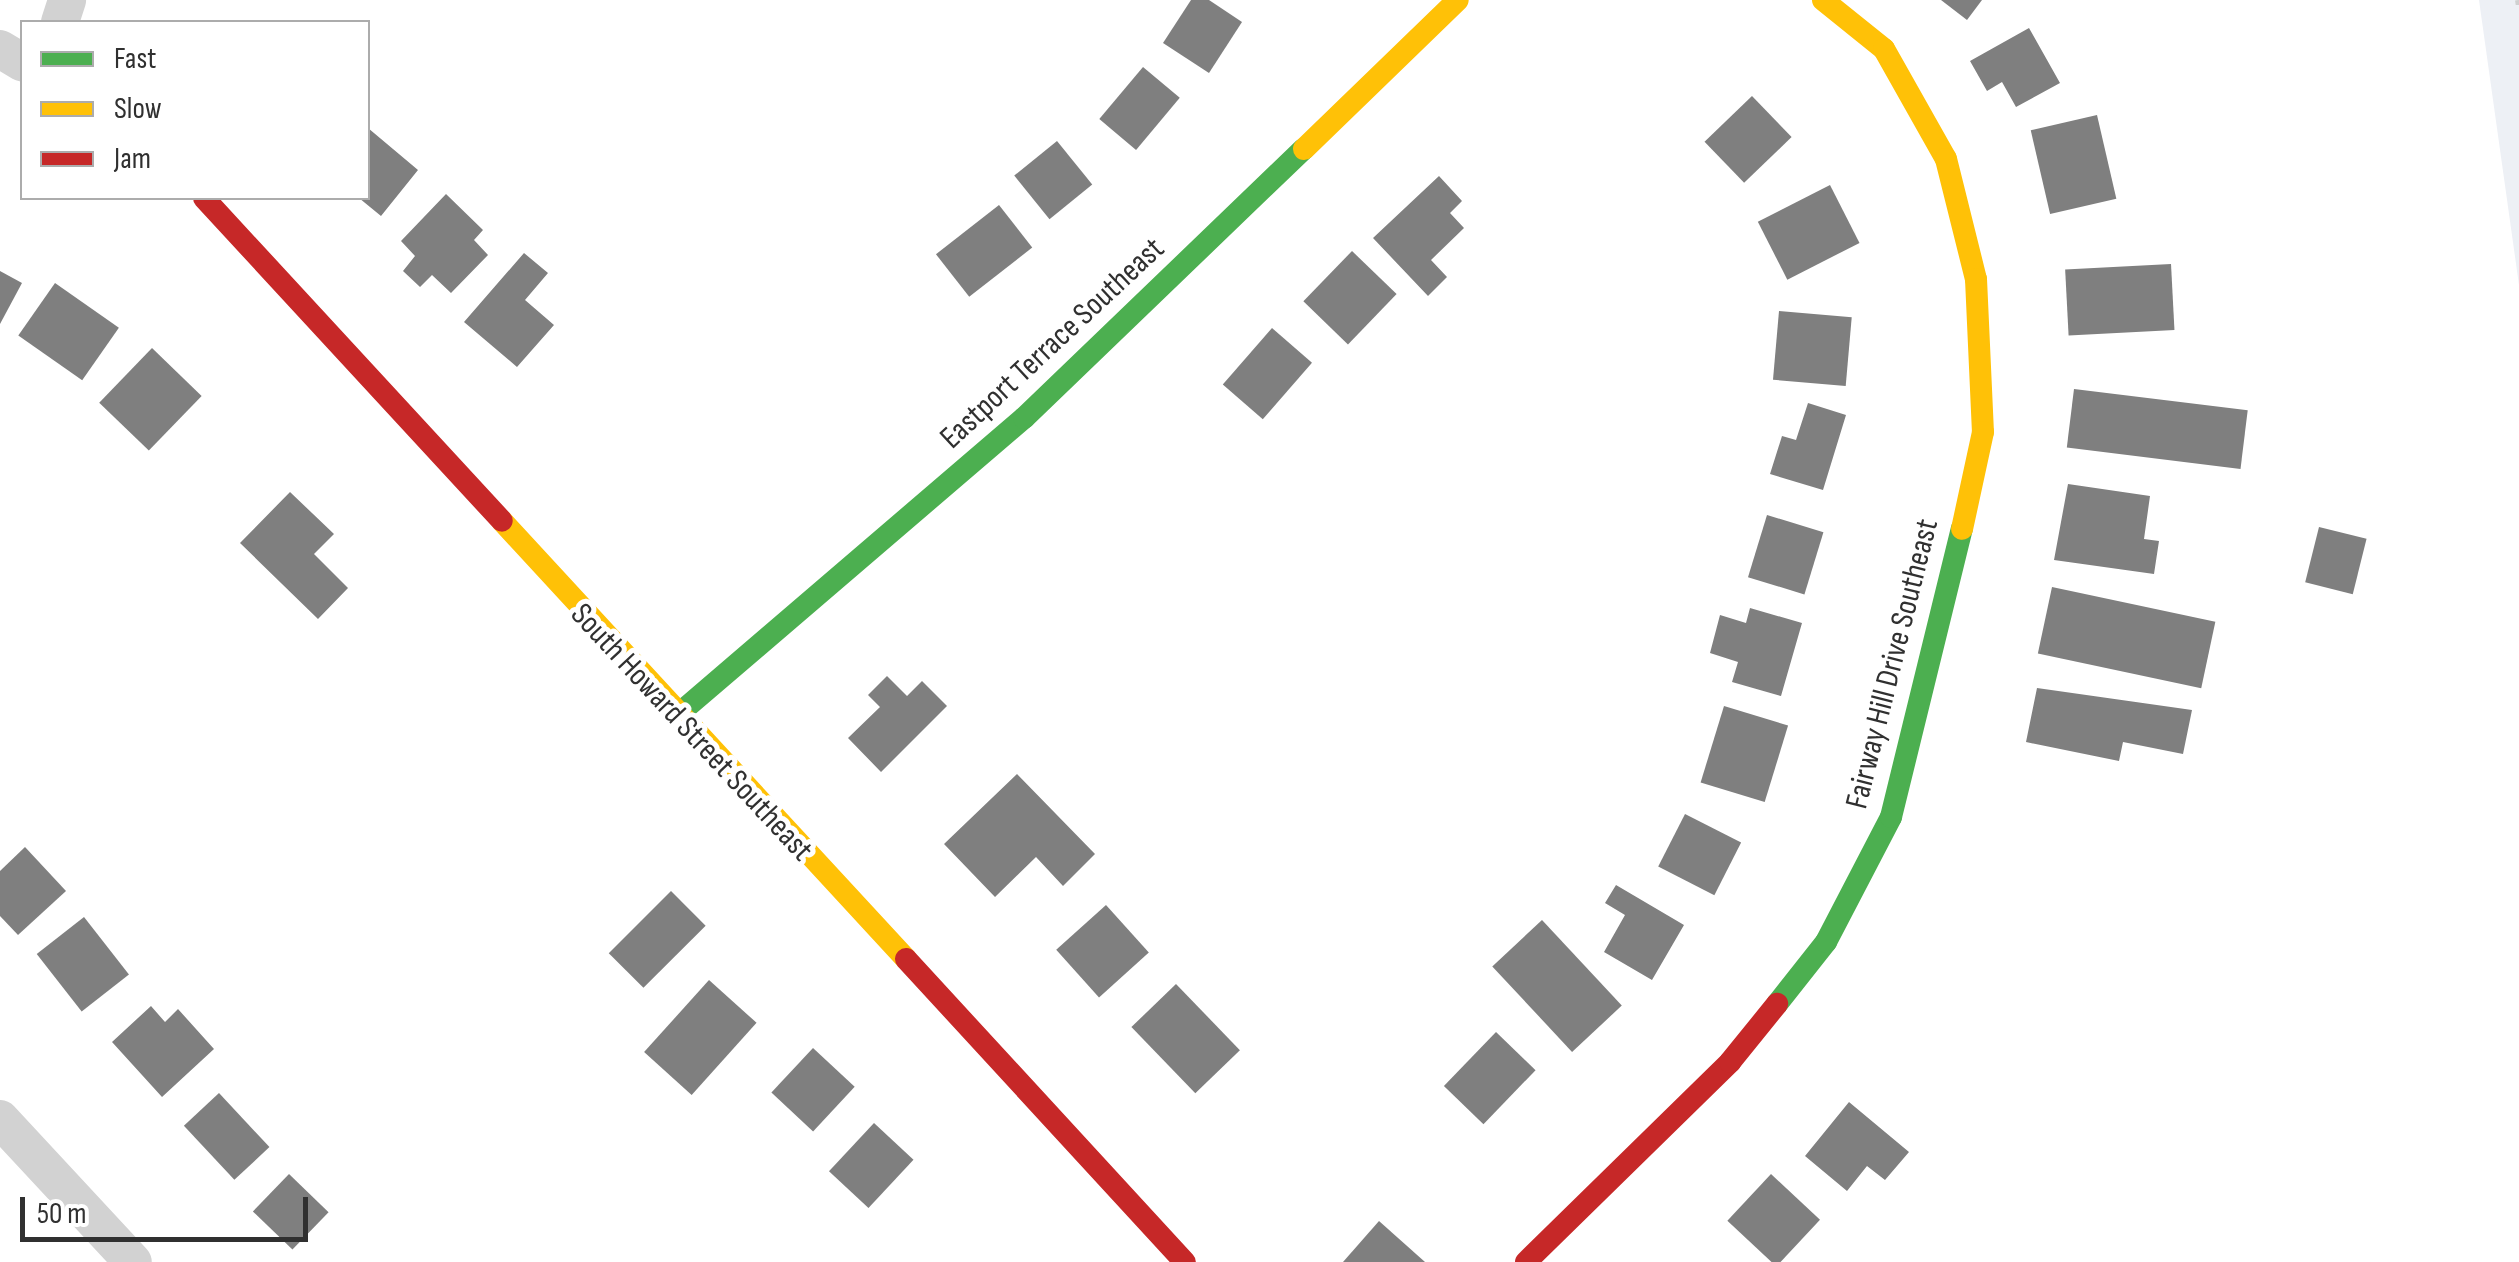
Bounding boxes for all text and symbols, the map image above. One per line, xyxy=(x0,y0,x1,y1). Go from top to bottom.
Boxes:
legend xyxy=(20,20,370,200)
text: Fast xyxy=(114,41,156,77)
text: Slow xyxy=(114,91,162,127)
text: Jam xyxy=(114,141,151,177)
street label: Eastport Terrace Southeast xyxy=(933,230,1173,458)
street label: Fairway Hill Drive Southeast xyxy=(1838,515,1948,813)
street label: South Howard Street Southeast xyxy=(562,596,820,870)
scale bar xyxy=(25,1177,312,1239)
text: 50 m xyxy=(37,1196,86,1232)

